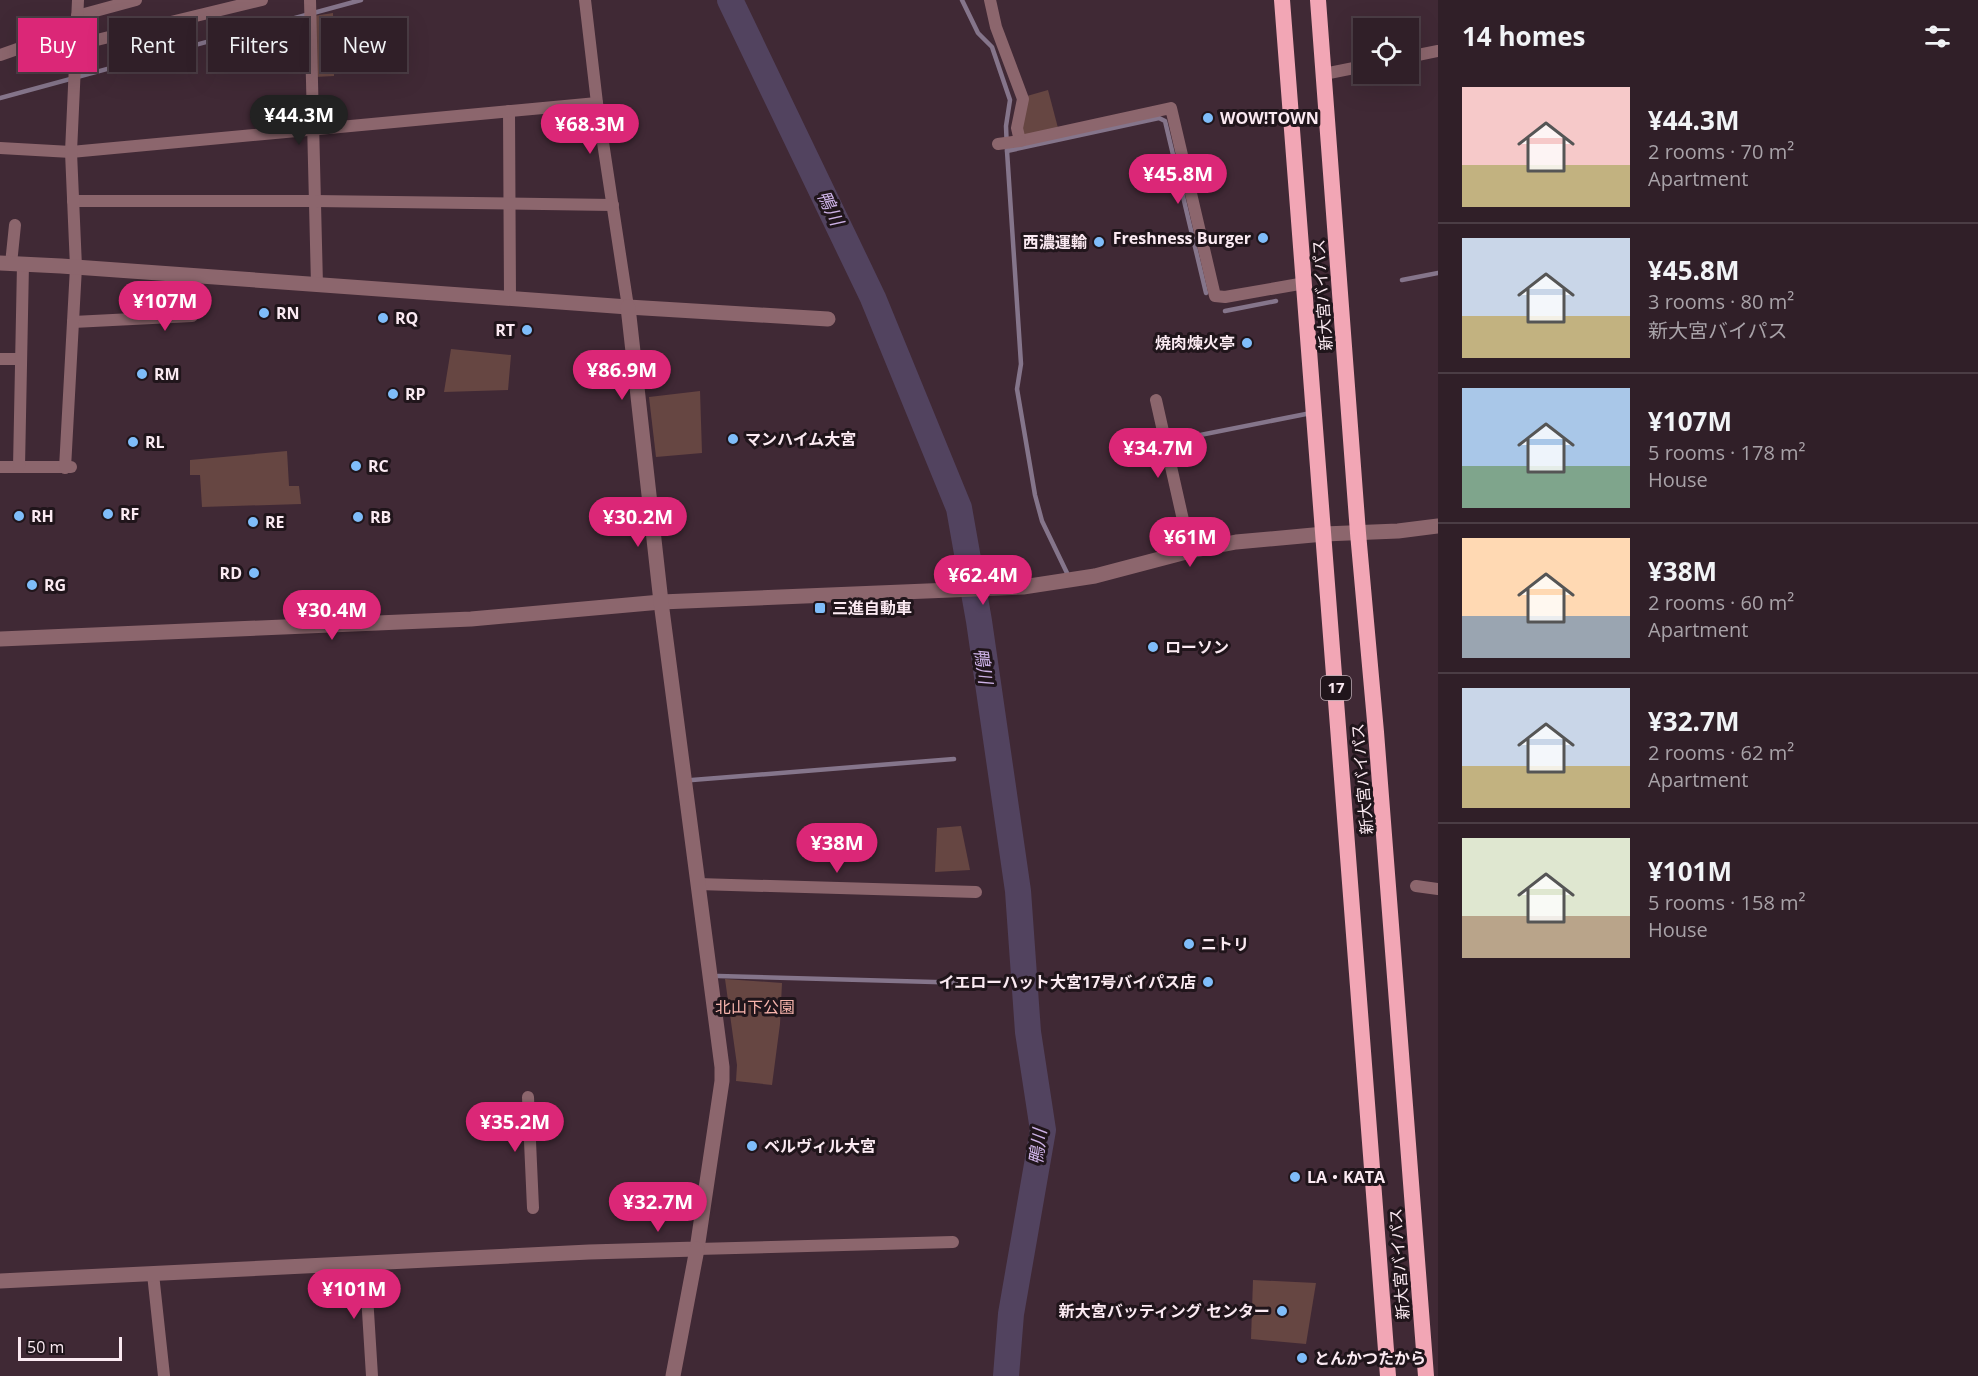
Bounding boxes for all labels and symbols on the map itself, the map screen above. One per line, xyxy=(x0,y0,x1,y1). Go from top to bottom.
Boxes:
pin: ¥44.3M xyxy=(250,95,348,146)
pin: ¥68.3M xyxy=(541,104,639,155)
place label: WOW!TOWN xyxy=(1220,107,1319,129)
marker: WOW!TOWN xyxy=(1201,111,1215,125)
pin: ¥45.8M xyxy=(1129,154,1227,205)
water label: 鴨川 xyxy=(812,186,850,231)
place label: Freshness Burger xyxy=(1113,227,1251,249)
place label: 西濃運輸 xyxy=(1023,231,1087,253)
marker: Freshness Burger xyxy=(1256,231,1270,245)
marker: 西濃運輸 xyxy=(1092,235,1106,249)
street label: 新大宮バイパス xyxy=(1307,239,1337,351)
pin: ¥107M xyxy=(123,281,207,332)
place label: RN xyxy=(276,302,300,324)
marker: RN xyxy=(257,306,271,320)
place label: RQ xyxy=(395,307,418,329)
marker: RQ xyxy=(376,311,390,325)
place label: RT xyxy=(495,319,515,341)
marker: RT xyxy=(520,323,534,337)
place label: 焼肉煉火亭 xyxy=(1155,332,1235,354)
marker: 焼肉煉火亭 xyxy=(1240,336,1254,350)
pin: ¥86.9M xyxy=(573,350,671,401)
place label: RM xyxy=(154,363,180,385)
marker: RM xyxy=(135,367,149,381)
place label: RP xyxy=(405,383,426,405)
marker: RP xyxy=(386,387,400,401)
place label: マンハイム大宮 xyxy=(745,428,856,450)
pin: ¥34.7M xyxy=(1109,428,1207,479)
place label: RL xyxy=(145,431,165,453)
marker: マンハイム大宮 xyxy=(726,432,740,446)
marker: RL xyxy=(126,435,140,449)
place label: RC xyxy=(368,455,389,477)
marker: RC xyxy=(349,459,363,473)
pin: ¥30.2M xyxy=(589,497,687,548)
place label: RF xyxy=(120,503,139,525)
place label: RH xyxy=(31,505,54,527)
place label: RB xyxy=(370,506,391,528)
marker: RF xyxy=(101,507,115,521)
marker: RH xyxy=(12,509,26,523)
marker: RB xyxy=(351,510,365,524)
place label: RE xyxy=(265,511,285,533)
marker: RE xyxy=(246,515,260,529)
pin: ¥61M xyxy=(1154,517,1226,568)
pin: ¥62.4M xyxy=(934,555,1032,606)
place label: RD xyxy=(220,562,242,584)
marker: RD xyxy=(247,566,261,580)
place label: RG xyxy=(44,574,66,596)
marker: RG xyxy=(25,578,39,592)
pin: ¥30.4M xyxy=(283,590,381,641)
place label: 三進自動車 xyxy=(832,597,912,619)
marker: 三進自動車 xyxy=(813,601,827,615)
place label: ローソン xyxy=(1165,636,1229,658)
marker: ローソン xyxy=(1146,640,1160,654)
water label: 鴨川 xyxy=(969,646,999,687)
road number: 17 xyxy=(1321,676,1351,700)
street label: 新大宮バイパス xyxy=(1346,722,1378,836)
pin: ¥38M xyxy=(801,823,873,874)
place label: ニトリ xyxy=(1201,933,1249,955)
marker: ニトリ xyxy=(1182,937,1196,951)
place label: イエローハット大宮17号バイパス店 xyxy=(939,971,1196,993)
marker: イエローハット大宮17号バイパス店 xyxy=(1201,975,1215,989)
park label: 北山下公園 xyxy=(715,996,795,1018)
pin: ¥35.2M xyxy=(466,1102,564,1153)
water label: 鴨川 xyxy=(1023,1126,1051,1166)
place label: ベルヴィル大宮 xyxy=(764,1135,876,1157)
marker: ベルヴィル大宮 xyxy=(745,1139,759,1153)
place label: LA・KATA xyxy=(1307,1166,1386,1188)
marker: LA・KATA xyxy=(1288,1170,1302,1184)
pin: ¥32.7M xyxy=(609,1182,707,1233)
street label: 新大宮バイパス xyxy=(1384,1208,1414,1320)
pin: ¥101M xyxy=(312,1269,396,1320)
place label: 新大宮バッティング センター xyxy=(1059,1300,1270,1322)
marker: 新大宮バッティング センター xyxy=(1275,1304,1289,1318)
scale bar xyxy=(18,1334,122,1362)
place label: とんかつたから xyxy=(1314,1347,1426,1369)
marker: とんかつたから xyxy=(1295,1351,1309,1365)

